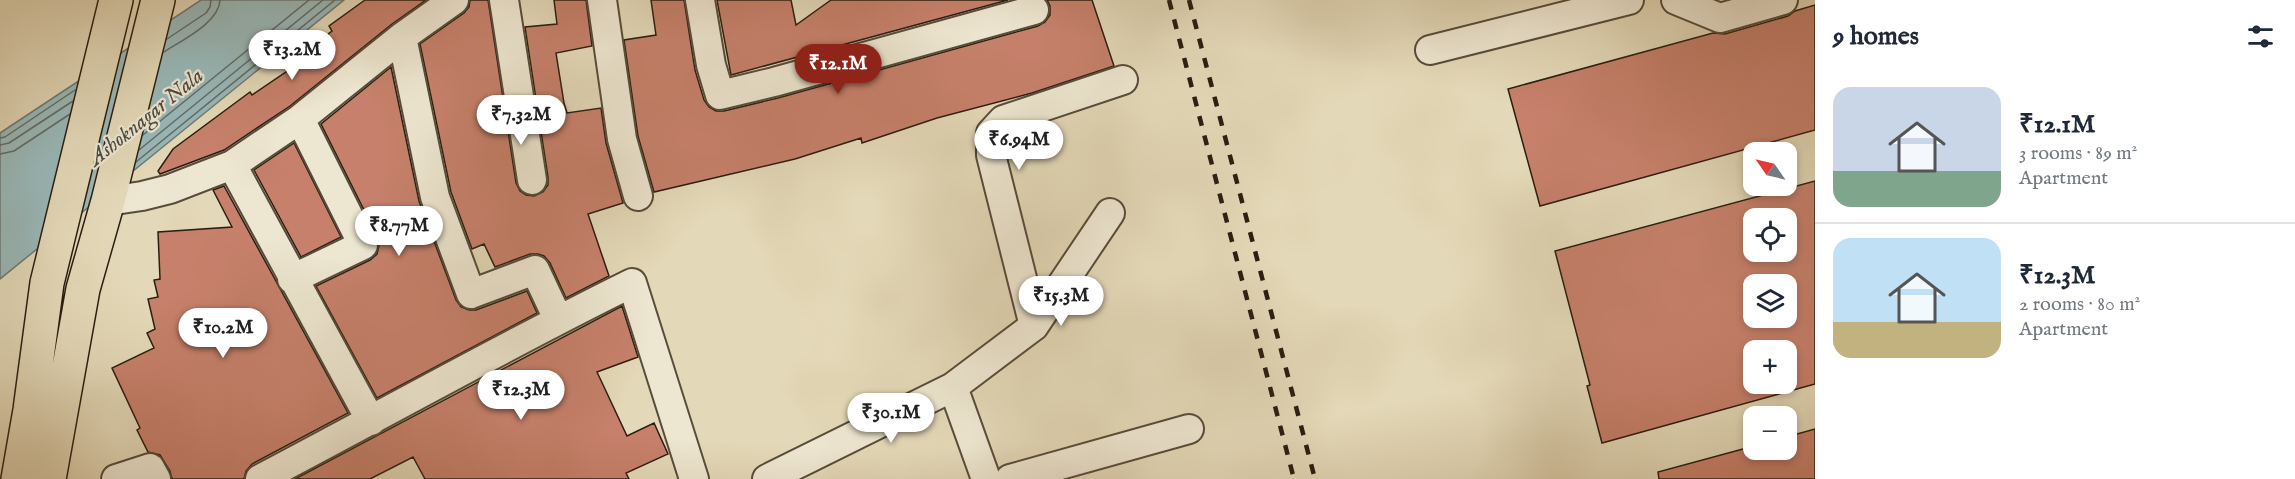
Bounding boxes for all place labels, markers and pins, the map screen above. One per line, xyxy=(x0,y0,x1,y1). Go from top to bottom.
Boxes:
pin: ₹13.2M xyxy=(243,30,341,81)
pin: ₹12.1M xyxy=(789,44,887,95)
pin: ₹7.32M xyxy=(472,95,570,146)
pin: ₹6.94M xyxy=(970,120,1068,171)
pin: ₹8.77M xyxy=(350,206,448,257)
pin: ₹15.3M xyxy=(1012,276,1110,327)
pin: ₹10.2M xyxy=(174,308,272,359)
pin: ₹12.3M xyxy=(472,370,570,421)
pin: ₹30.1M xyxy=(842,393,940,444)

